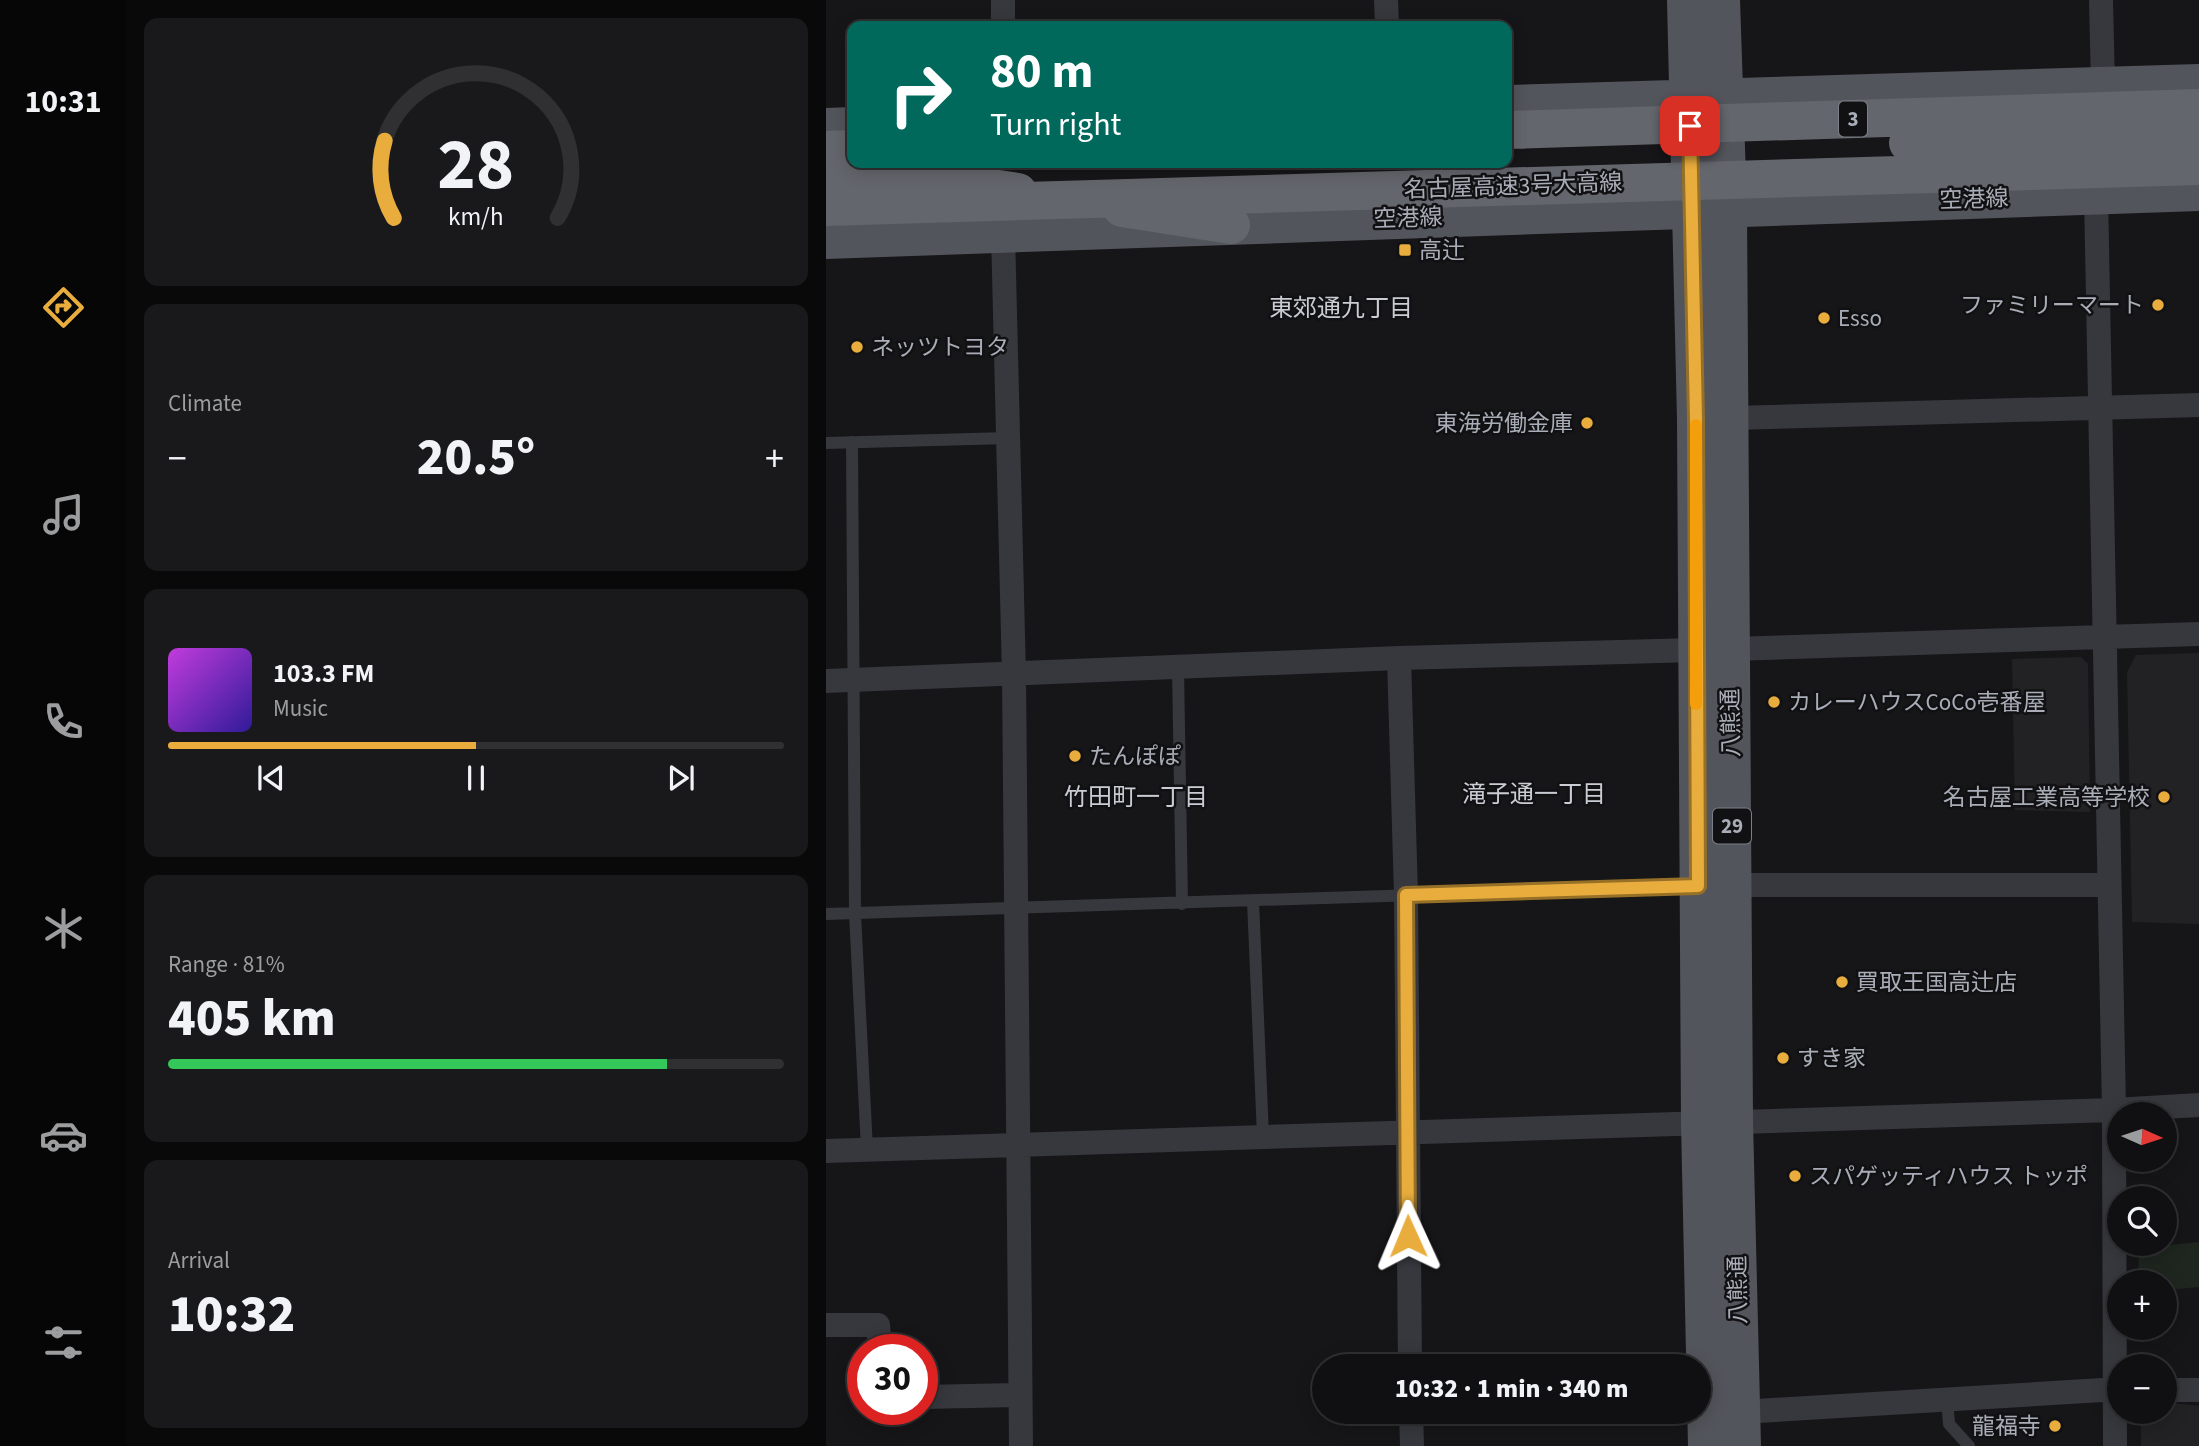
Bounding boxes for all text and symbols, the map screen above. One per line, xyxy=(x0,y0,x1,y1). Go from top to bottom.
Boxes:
text: 80 m xyxy=(990,37,1094,107)
icon: right xyxy=(875,49,966,140)
text: 10:31 xyxy=(24,79,102,125)
pin xyxy=(1660,96,1720,156)
text: Turn right xyxy=(990,102,1121,148)
road number: 3 xyxy=(1839,102,1867,136)
icon: arrive xyxy=(1671,107,1709,145)
text: 28 xyxy=(438,113,514,217)
street label: 名古屋高速3号大高線 xyxy=(1403,166,1623,206)
street label: 空港線 xyxy=(1939,181,2009,217)
text: km/h xyxy=(448,199,504,235)
street label: 空港線 xyxy=(1373,200,1443,236)
place label: 高辻 xyxy=(1419,234,1465,267)
marker: 高辻 xyxy=(1397,242,1413,258)
icon: directions xyxy=(39,283,88,332)
place label: ファミリーマート xyxy=(1960,289,2144,322)
district label: 東郊通九丁目 xyxy=(1269,291,1413,326)
marker: ファミリーマート xyxy=(2150,297,2166,313)
place label: Esso xyxy=(1838,302,1882,335)
marker: Esso xyxy=(1816,310,1832,326)
place label: ネッツトヨタ xyxy=(871,331,1009,364)
marker: ネッツトヨタ xyxy=(849,339,865,355)
text: Climate xyxy=(168,387,242,420)
place label: 東海労働金庫 xyxy=(1435,407,1573,440)
marker: 東海労働金庫 xyxy=(1579,415,1595,431)
text: 20.5° xyxy=(417,421,535,495)
text: − xyxy=(168,432,187,486)
text: + xyxy=(765,432,784,486)
icon: music xyxy=(39,490,88,539)
text: 103.3 FM xyxy=(273,655,374,692)
place label: カレーハウスCoCo壱番屋 xyxy=(1788,686,2046,719)
street label: 八熊通 xyxy=(1714,688,1748,758)
text: Music xyxy=(273,692,328,725)
marker: カレーハウスCoCo壱番屋 xyxy=(1766,694,1782,710)
icon: phone xyxy=(39,697,88,746)
place label: たんぽぽ xyxy=(1089,740,1181,773)
marker: たんぽぽ xyxy=(1067,748,1083,764)
icon: previous xyxy=(252,759,290,797)
icon: pause xyxy=(457,759,495,797)
icon: next xyxy=(662,759,700,797)
district label: 滝子通一丁目 xyxy=(1462,777,1606,812)
district label: 竹田町一丁目 xyxy=(1064,780,1208,815)
place label: 名古屋工業高等学校 xyxy=(1943,781,2150,814)
marker: 名古屋工業高等学校 xyxy=(2156,789,2172,805)
road number: 29 xyxy=(1713,808,1751,844)
icon: climate xyxy=(39,904,88,953)
text: Range · 81% xyxy=(168,948,285,981)
place label: 買取王国高辻店 xyxy=(1856,966,2017,999)
marker: 買取王国高辻店 xyxy=(1834,974,1850,990)
text: 405 km xyxy=(168,982,336,1056)
place label: すき家 xyxy=(1797,1042,1866,1075)
marker: すき家 xyxy=(1775,1050,1791,1066)
north arrow xyxy=(2107,1102,2177,1172)
map controls xyxy=(2107,1102,2177,1424)
icon: car xyxy=(39,1111,88,1160)
place label: スパゲッティハウス トッポ xyxy=(1809,1160,2088,1193)
marker: スパゲッティハウス トッポ xyxy=(1787,1168,1803,1184)
button: search xyxy=(2107,1186,2177,1256)
position arrow xyxy=(1371,1199,1445,1273)
text: Arrival xyxy=(168,1244,230,1277)
street label: 八熊通 xyxy=(1721,1255,1755,1325)
button: + xyxy=(2107,1270,2177,1340)
text: 10:32 xyxy=(168,1278,295,1352)
icon: filters xyxy=(39,1318,88,1367)
speed limit sign: 30 xyxy=(847,1334,938,1425)
button: − xyxy=(2107,1354,2177,1424)
text: 10:32 · 1 min · 340 m xyxy=(1395,1370,1628,1407)
place label: 龍福寺 xyxy=(1972,1410,2041,1443)
marker: 龍福寺 xyxy=(2047,1418,2063,1434)

